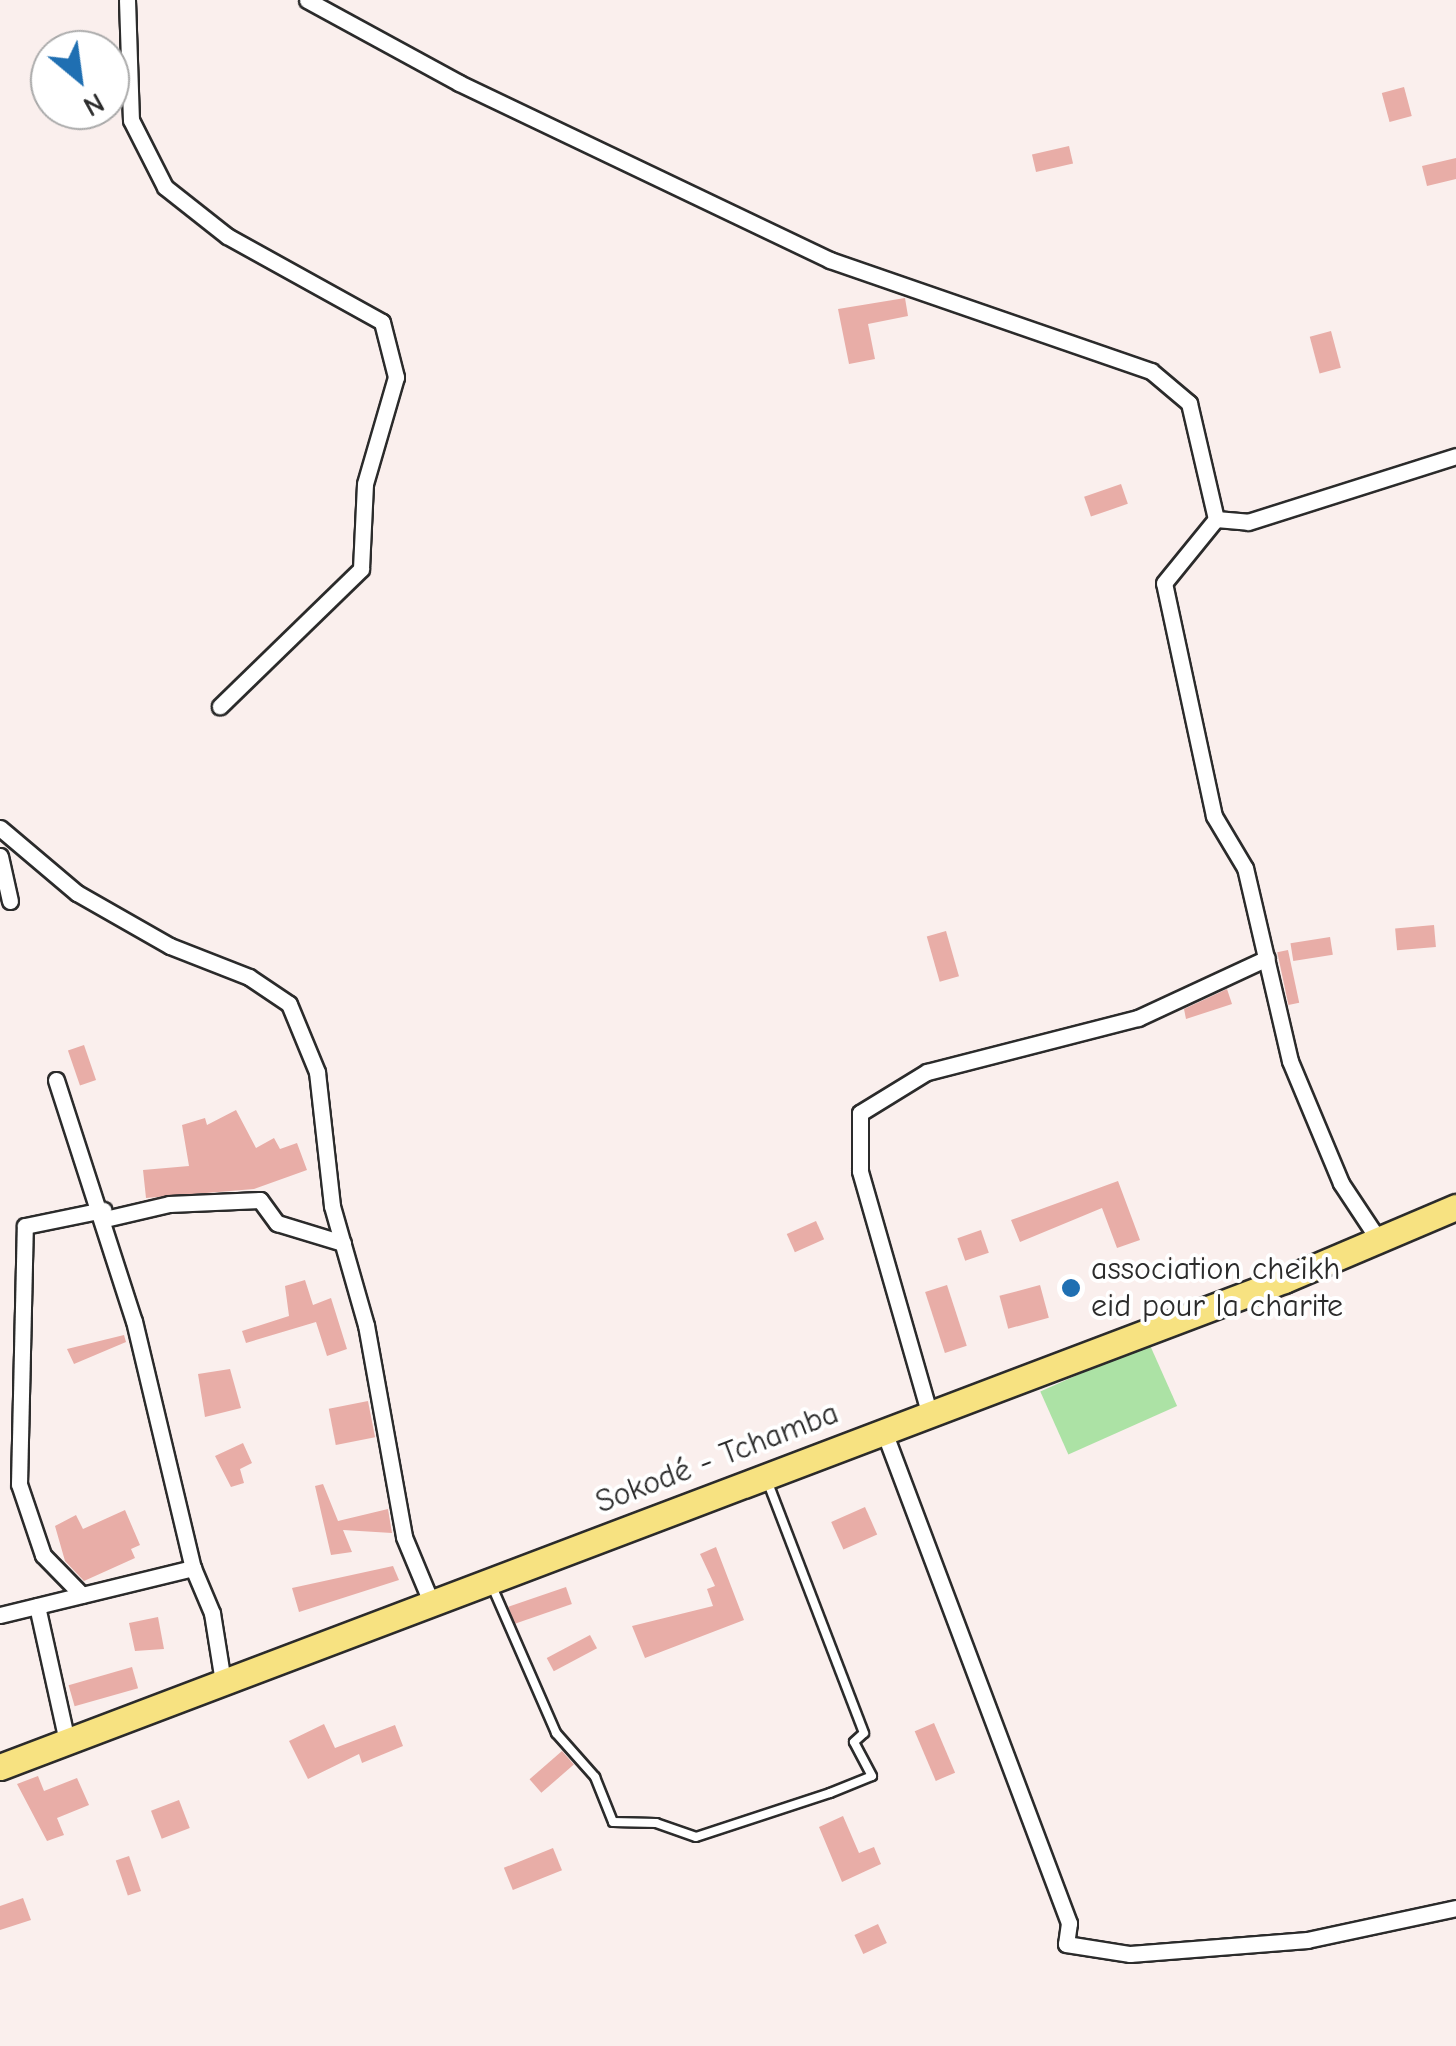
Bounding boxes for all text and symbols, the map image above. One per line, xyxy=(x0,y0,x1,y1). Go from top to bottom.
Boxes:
north arrow xyxy=(30,30,130,130)
text: N xyxy=(78,86,109,123)
place label: association cheikh eid pour la charite xyxy=(1091,1251,1343,1326)
marker: association cheikh eid pour la charite xyxy=(1060,1277,1082,1299)
street label: Sokodé - Tchamba xyxy=(590,1394,844,1522)

